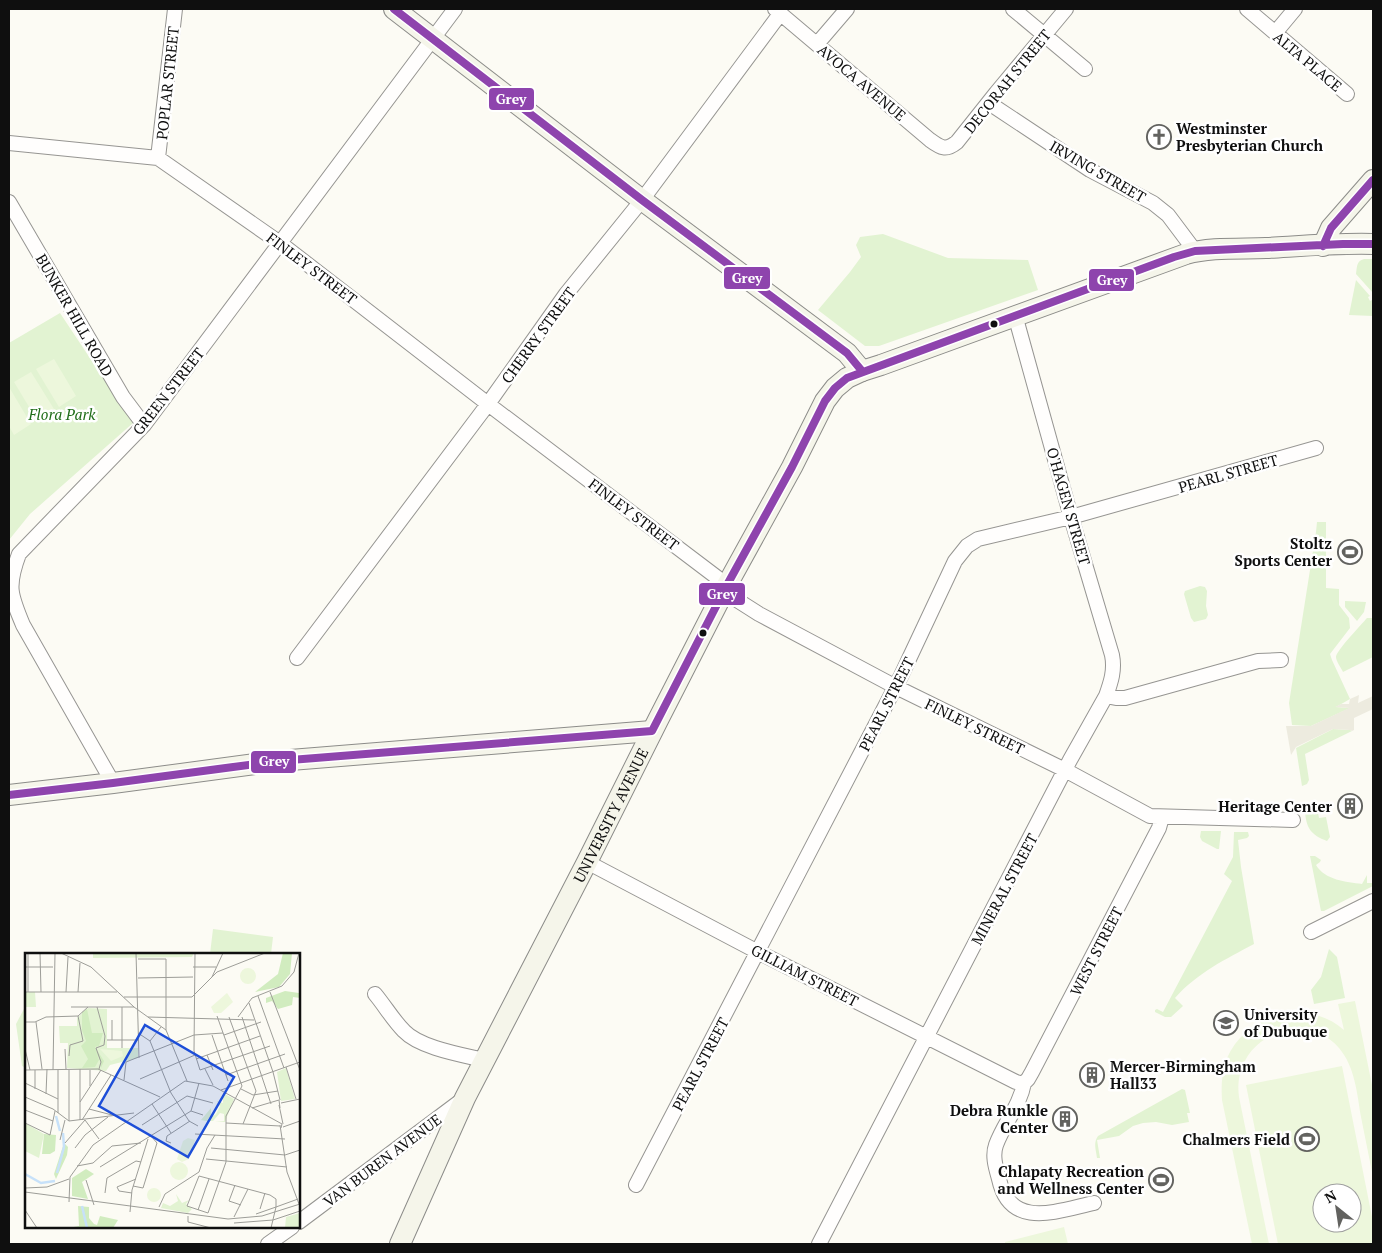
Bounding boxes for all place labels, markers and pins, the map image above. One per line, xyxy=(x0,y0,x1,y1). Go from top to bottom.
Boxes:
place label: Westminster Presbyterian Church xyxy=(1176,118,1323,155)
church icon: Westminster Presbyterian Church xyxy=(1146,124,1172,150)
unlabelled marker xyxy=(989,319,999,329)
place label: Stoltz Sports Center xyxy=(1235,533,1333,570)
sports icon: Stoltz Sports Center xyxy=(1337,539,1363,565)
unlabelled marker xyxy=(698,628,708,638)
building icon: Heritage Center xyxy=(1337,793,1363,819)
place label: Heritage Center xyxy=(1218,796,1333,816)
place label: University of Dubuque xyxy=(1244,1004,1327,1041)
school or university icon: University of Dubuque xyxy=(1213,1010,1239,1036)
place label: Mercer-Birmingham Hall33 xyxy=(1110,1056,1256,1093)
building icon: Mercer-Birmingham Hall33 xyxy=(1079,1062,1105,1088)
place label: Debra Runkle Center xyxy=(950,1100,1049,1137)
building icon: Debra Runkle Center xyxy=(1052,1106,1078,1132)
sports icon: Chalmers Field xyxy=(1294,1126,1320,1152)
place label: Chalmers Field xyxy=(1182,1129,1290,1149)
place label: Chlapaty Recreation and Wellness Center xyxy=(998,1161,1145,1198)
sports icon: Chlapaty Recreation and Wellness Center xyxy=(1148,1167,1174,1193)

